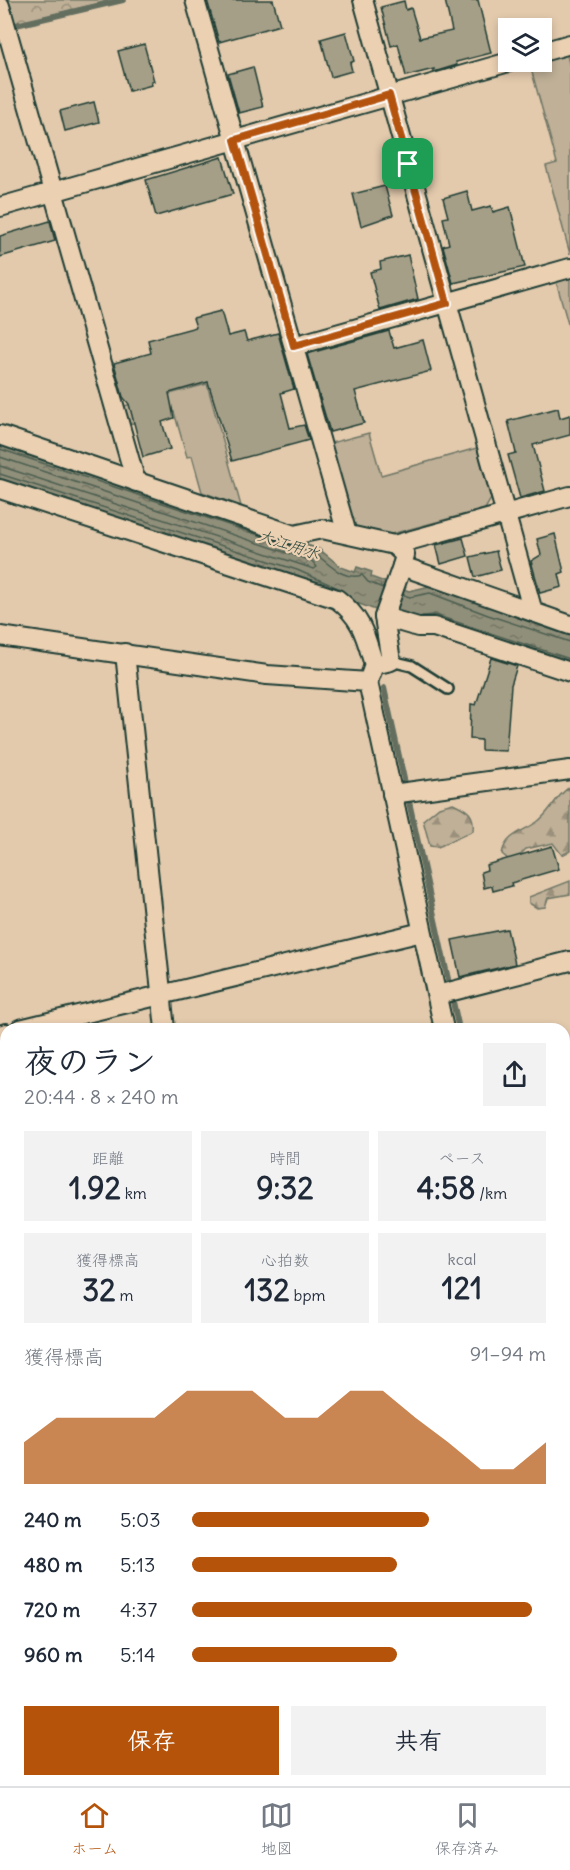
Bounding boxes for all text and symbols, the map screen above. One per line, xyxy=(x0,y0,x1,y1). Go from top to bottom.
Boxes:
map controls xyxy=(498,18,552,72)
button: layers xyxy=(498,18,552,72)
pin xyxy=(382,138,433,189)
icon: arrive xyxy=(391,147,424,180)
water label: 大江用水 xyxy=(255,525,323,563)
text: 夜のラン xyxy=(24,1040,156,1082)
button: share xyxy=(483,1043,546,1106)
text: 20:44 · 8 × 240 m xyxy=(24,1084,179,1109)
text: 距離 xyxy=(92,1148,124,1168)
text: 時間 xyxy=(269,1148,301,1168)
text: ペース xyxy=(438,1148,486,1168)
text: 1.92 xyxy=(69,1169,121,1207)
text: 9:32 xyxy=(256,1169,314,1207)
text: 4:58 xyxy=(417,1169,475,1207)
text: km xyxy=(121,1183,147,1203)
text: /km xyxy=(475,1183,507,1203)
text: kcal xyxy=(448,1249,476,1269)
text: 獲得標高 xyxy=(76,1250,140,1270)
text: 心拍数 xyxy=(261,1250,309,1270)
text: 121 xyxy=(442,1269,482,1307)
text: 32 xyxy=(82,1271,116,1309)
text: 132 xyxy=(244,1271,290,1309)
text: m xyxy=(116,1285,134,1305)
text: bpm xyxy=(290,1285,326,1305)
text: 91–94 m xyxy=(470,1341,546,1366)
text: 獲得標高 xyxy=(24,1344,104,1369)
text: 240 m xyxy=(24,1507,82,1532)
text: 5:03 xyxy=(120,1507,161,1532)
text: 480 m xyxy=(24,1552,83,1577)
text: 5:13 xyxy=(120,1552,155,1577)
text: 720 m xyxy=(24,1597,80,1622)
text: 4:37 xyxy=(120,1597,157,1622)
text: 960 m xyxy=(24,1642,83,1667)
text: 5:14 xyxy=(120,1642,156,1667)
button: 保存 xyxy=(24,1706,279,1775)
button: 共有 xyxy=(291,1706,546,1775)
tab: ホーム xyxy=(71,1799,118,1859)
tab: 地図 xyxy=(260,1799,293,1859)
tab: 保存済み xyxy=(435,1799,499,1859)

